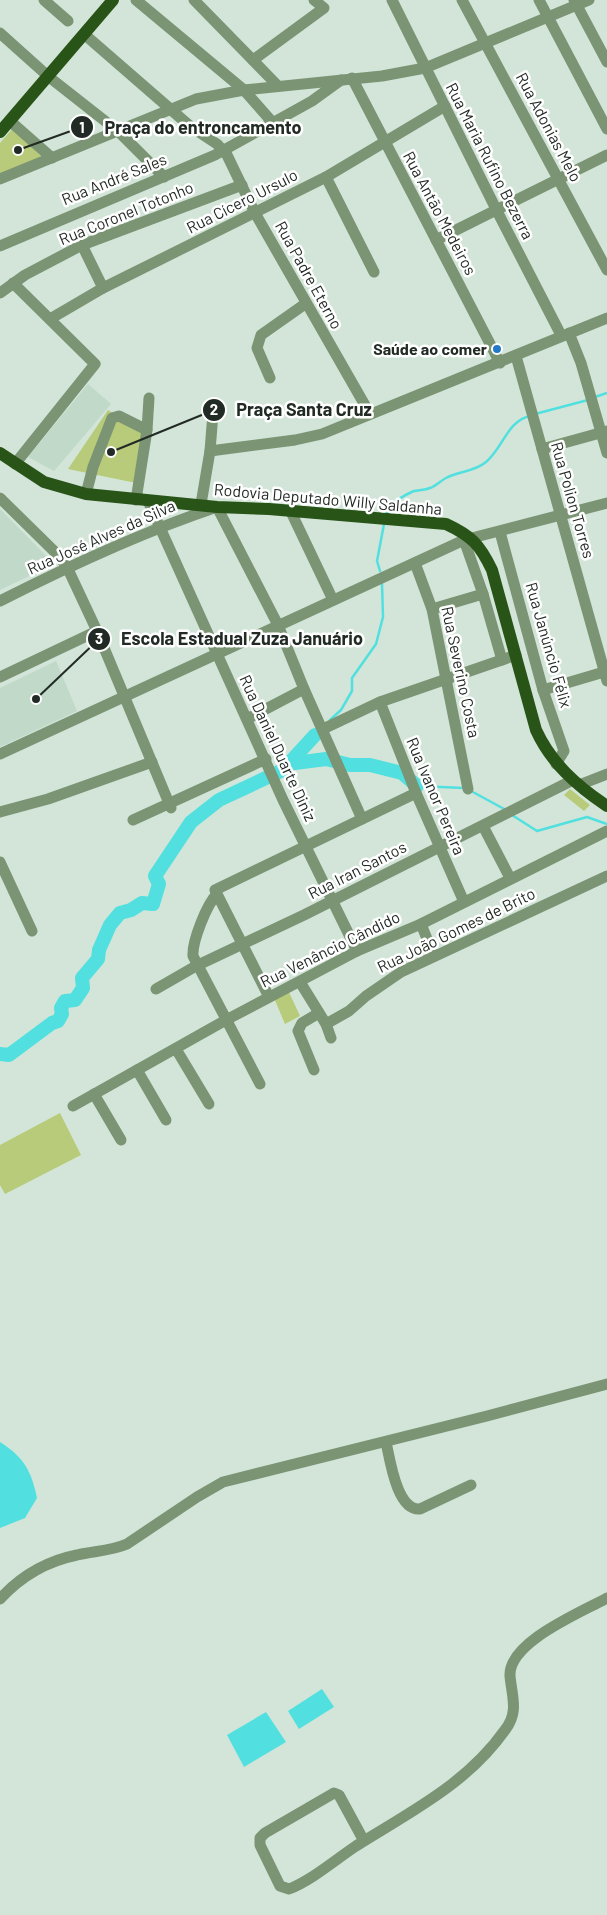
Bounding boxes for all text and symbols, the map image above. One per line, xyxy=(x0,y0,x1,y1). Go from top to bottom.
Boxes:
street label: Rua Adonias Melo xyxy=(513,69,586,185)
street label: Rua Maria Rufino Bezerra xyxy=(443,79,538,242)
callout: Praça do entroncamento xyxy=(70,111,312,144)
text: Praça do entroncamento xyxy=(104,116,302,138)
text: 1 xyxy=(79,118,85,136)
street label: Rua Antão Medeiros xyxy=(400,148,481,278)
street label: Rua André Sales xyxy=(59,149,169,208)
street label: Rua Cícero Ursulo xyxy=(183,164,300,237)
street label: Rua Coronel Totonho xyxy=(56,177,196,248)
street label: Rua Padre Eterno xyxy=(272,217,347,332)
place label: Saúde ao comer xyxy=(373,339,487,358)
marker: Saúde ao comer xyxy=(491,343,503,355)
callout: Praça Santa Cruz xyxy=(201,394,382,427)
text: Praça Santa Cruz xyxy=(236,398,372,420)
text: 2 xyxy=(210,400,218,418)
street label: Rua Polion Torres xyxy=(548,439,599,560)
street label: Rodovia Deputado Willy Saldanha xyxy=(213,479,443,518)
street label: Rua José Alves da Silva xyxy=(24,495,178,578)
street label: Rua Janúncio Félix xyxy=(522,580,577,710)
street label: Rua Severino Costa xyxy=(438,605,485,739)
callout: Escola Estadual Zuza Januário xyxy=(86,622,373,655)
text: Escola Estadual Zuza Januário xyxy=(121,627,363,649)
text: 3 xyxy=(95,629,103,647)
street label: Rua Daniel Duarte Diniz xyxy=(236,672,321,824)
street label: Rua Ivanor Pereira xyxy=(403,734,470,857)
street label: Rua Iran Santos xyxy=(304,837,409,902)
street label: Rua João Gomes de Brito xyxy=(374,883,538,976)
street label: Rua Venâncio Cândido xyxy=(257,906,403,991)

